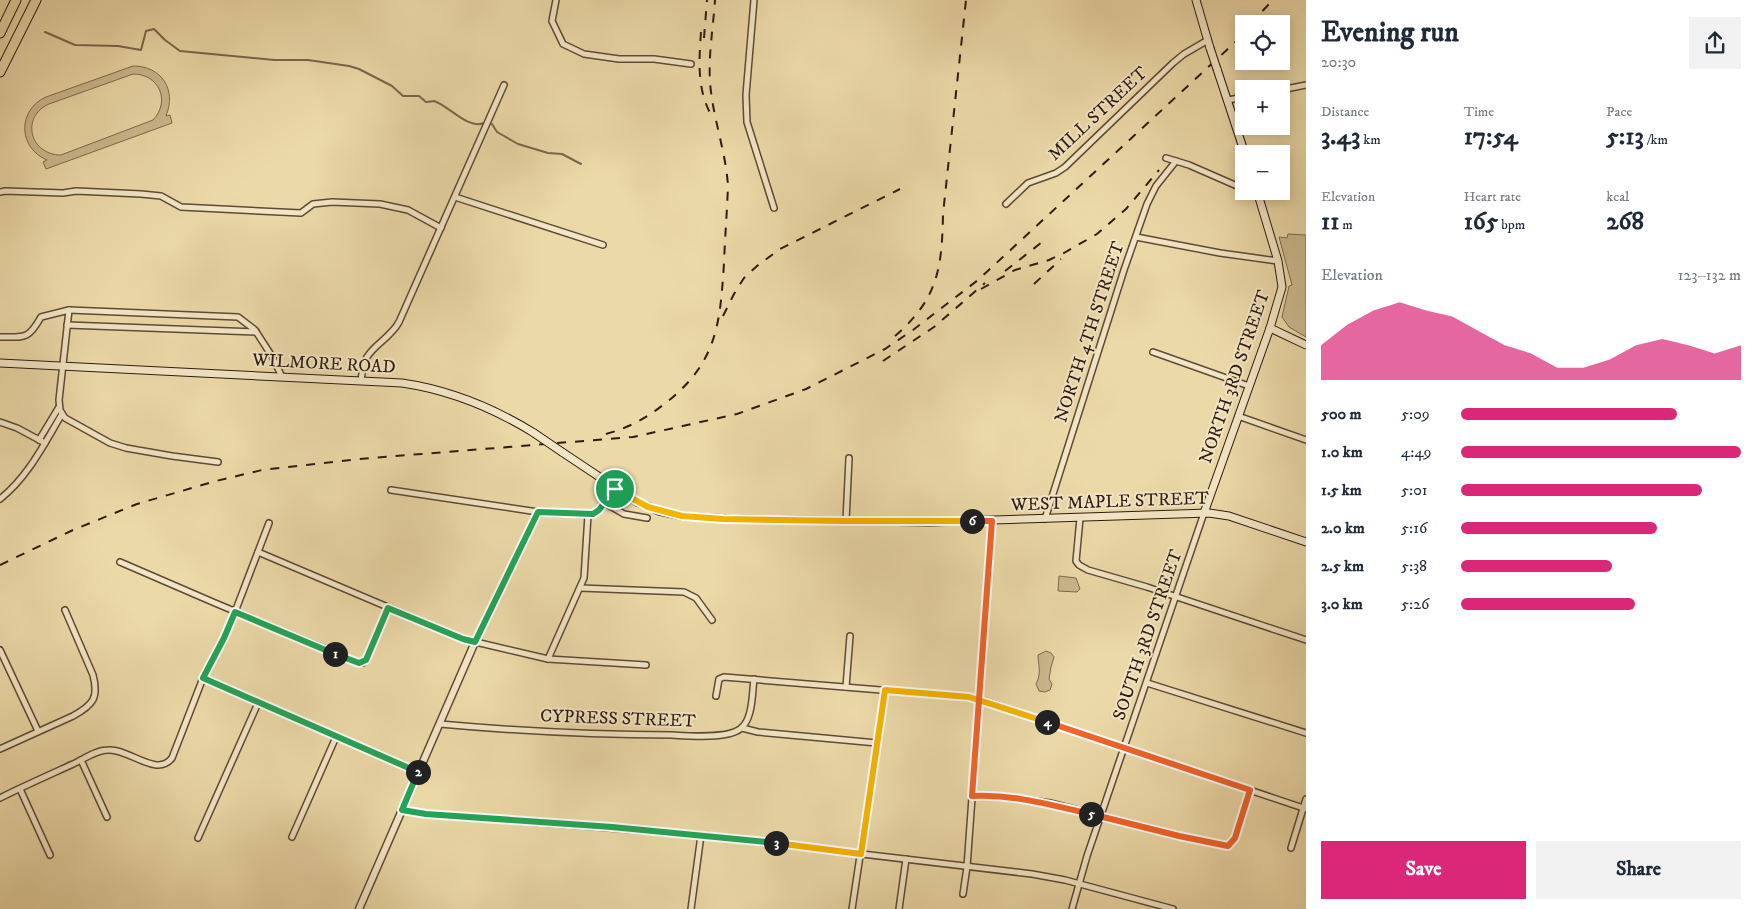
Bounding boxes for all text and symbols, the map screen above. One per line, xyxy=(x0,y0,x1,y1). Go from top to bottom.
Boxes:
map controls xyxy=(1235,15,1290,200)
button: locate xyxy=(1235,15,1290,70)
text: Evening run xyxy=(1321,15,1459,50)
button: share xyxy=(1689,17,1741,69)
text: 20:30 xyxy=(1321,52,1356,72)
street label: MILL STREET xyxy=(1044,62,1153,166)
button: + xyxy=(1235,80,1290,135)
text: Distance xyxy=(1321,103,1369,121)
text: Time xyxy=(1464,103,1494,121)
text: Pace xyxy=(1606,103,1632,121)
text: 3.43 xyxy=(1321,121,1360,152)
text: 17:54 xyxy=(1464,121,1518,152)
text: 5:13 xyxy=(1606,121,1644,152)
text: km xyxy=(1360,131,1381,149)
text: /km xyxy=(1644,131,1668,149)
button: − xyxy=(1235,145,1290,200)
text: Elevation xyxy=(1321,188,1375,206)
text: Heart rate xyxy=(1464,188,1521,206)
text: kcal xyxy=(1606,188,1629,206)
text: 11 xyxy=(1321,206,1339,237)
text: 165 xyxy=(1464,206,1498,237)
text: 268 xyxy=(1606,206,1644,237)
text: m xyxy=(1339,216,1353,234)
text: bpm xyxy=(1498,216,1525,234)
street label: NORTH 4TH STREET xyxy=(1050,238,1130,425)
text: Elevation xyxy=(1321,265,1383,285)
text: 123–132 m xyxy=(1678,265,1741,285)
street label: NORTH 3RD STREET xyxy=(1195,287,1275,467)
street label: WILMORE ROAD xyxy=(251,349,396,379)
text: 500 m xyxy=(1321,404,1362,424)
text: 5:09 xyxy=(1401,404,1430,424)
text: 1.0 km xyxy=(1321,442,1363,462)
text: 4:49 xyxy=(1401,442,1432,462)
pin xyxy=(594,468,636,510)
icon: arrive xyxy=(601,475,629,503)
text: 1.5 km xyxy=(1321,480,1362,500)
text: 5:01 xyxy=(1401,480,1428,500)
street label: WEST MAPLE STREET xyxy=(1010,488,1210,516)
pin: 6 xyxy=(960,508,984,534)
text: 6 xyxy=(969,512,976,530)
text: 2.0 km xyxy=(1321,518,1365,538)
text: 5:16 xyxy=(1401,518,1427,538)
street label: SOUTH 3RD STREET xyxy=(1108,547,1188,723)
text: 2.5 km xyxy=(1321,556,1364,576)
text: 5:38 xyxy=(1401,556,1427,576)
text: 3.0 km xyxy=(1321,594,1363,614)
text: 5:26 xyxy=(1401,594,1429,614)
pin: 1 xyxy=(322,642,348,666)
text: 1 xyxy=(333,645,338,663)
street label: CYPRESS STREET xyxy=(540,705,696,733)
pin: 4 xyxy=(1034,710,1060,734)
text: 4 xyxy=(1043,713,1052,731)
pin: 2 xyxy=(406,760,430,784)
text: 2 xyxy=(415,763,422,781)
pin: 5 xyxy=(1078,802,1104,826)
text: 5 xyxy=(1088,805,1095,823)
pin: 3 xyxy=(764,830,788,856)
text: 3 xyxy=(774,834,779,852)
button: Save xyxy=(1321,841,1526,899)
button: Share xyxy=(1536,841,1741,899)

